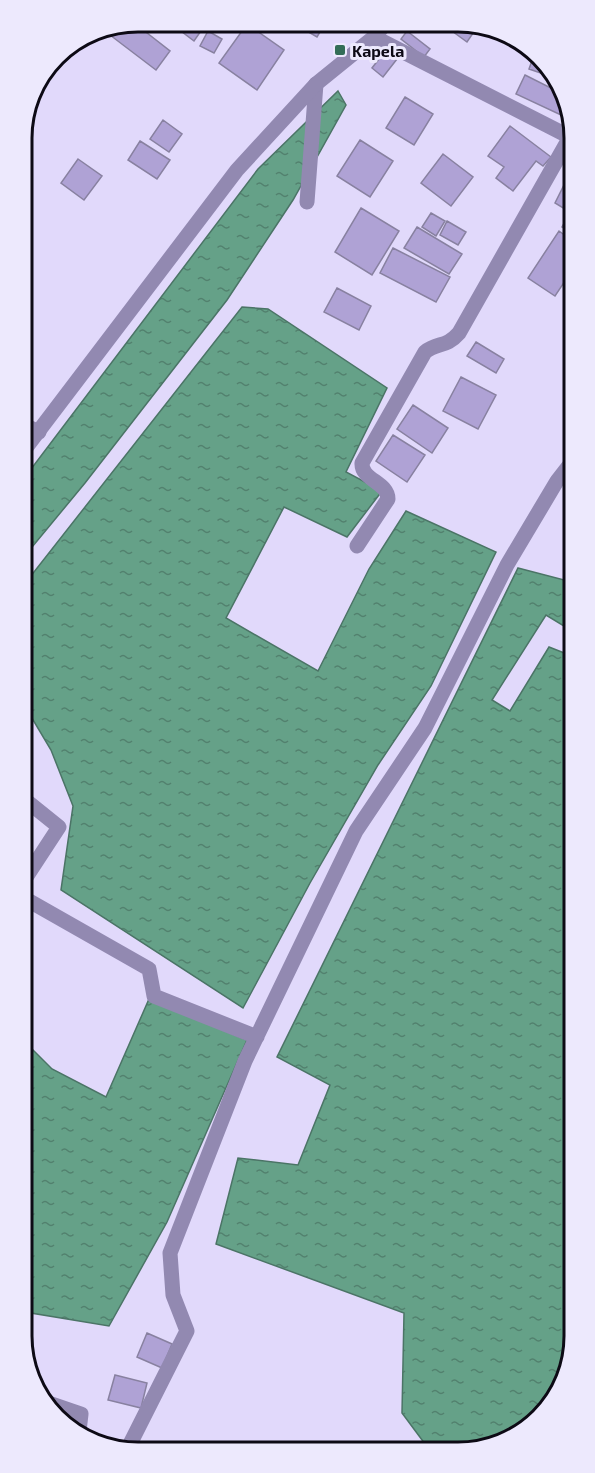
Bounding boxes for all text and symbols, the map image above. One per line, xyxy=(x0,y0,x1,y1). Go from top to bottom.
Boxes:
place label: Kapela xyxy=(352,41,404,60)
marker: Kapela xyxy=(333,43,347,57)

